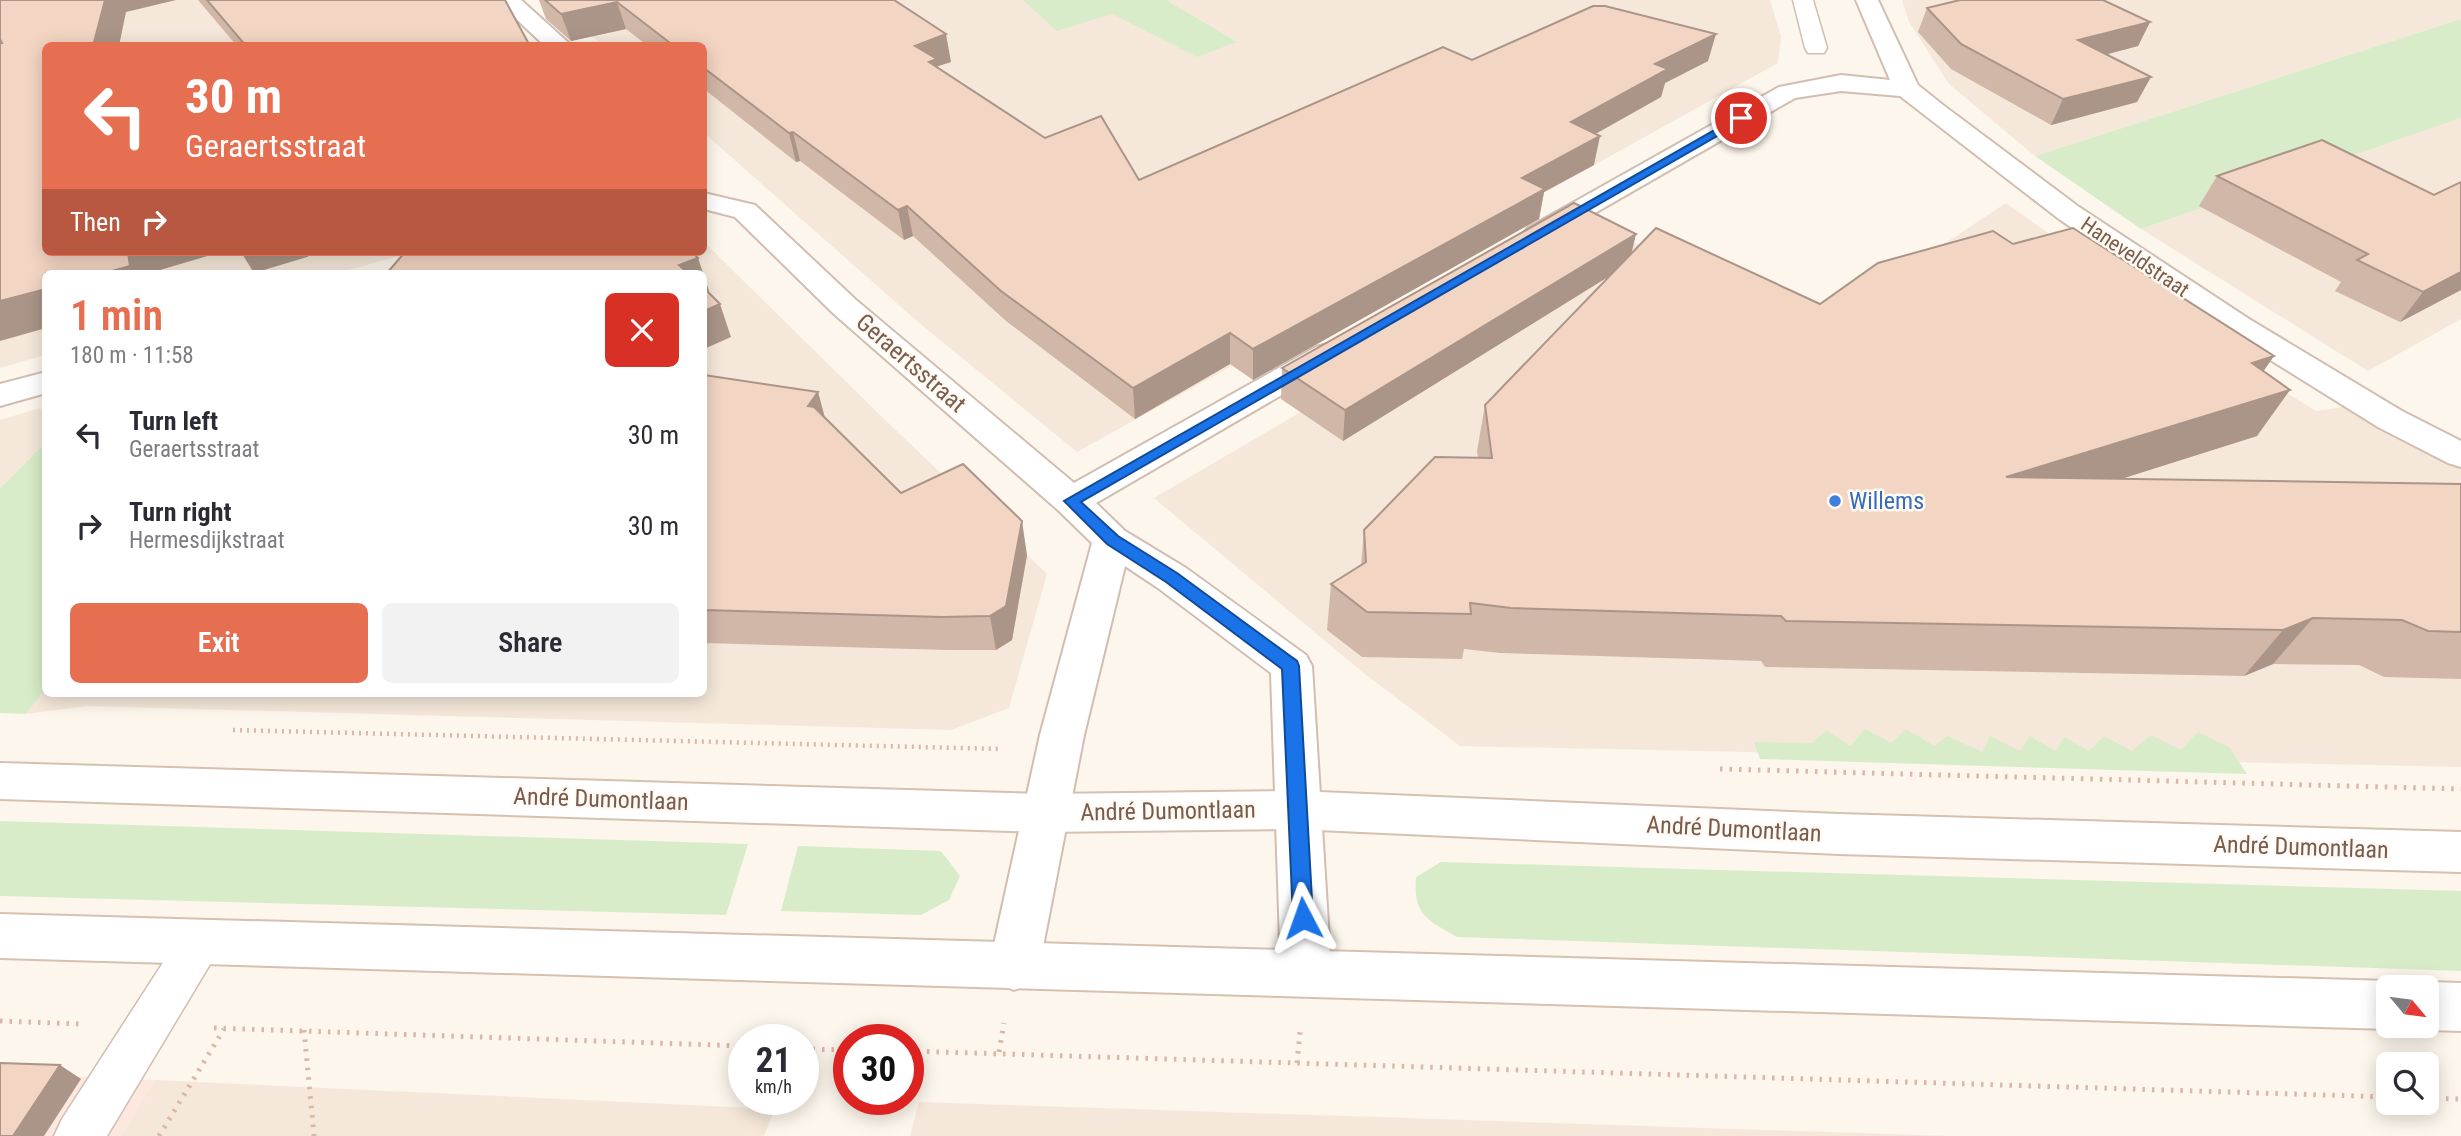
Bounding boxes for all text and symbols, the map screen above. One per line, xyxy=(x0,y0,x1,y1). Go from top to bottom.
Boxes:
text: 30 m xyxy=(185,68,282,125)
icon: left xyxy=(70,70,161,161)
pin xyxy=(1711,88,1771,148)
icon: arrive xyxy=(1722,99,1760,137)
text: Geraertsstraat xyxy=(185,127,366,165)
icon: right xyxy=(135,203,173,241)
text: Then xyxy=(70,207,121,237)
street label: Haneveldstraat xyxy=(2076,212,2194,302)
text: 1 min xyxy=(70,291,163,340)
button: close xyxy=(605,293,679,367)
street label: Geraertsstraat xyxy=(851,308,971,418)
text: 180 m · 11:58 xyxy=(70,342,194,369)
text: Turn left xyxy=(129,406,218,436)
icon: left xyxy=(70,416,108,454)
text: 30 m xyxy=(628,420,679,450)
text: Geraertsstraat xyxy=(129,436,259,463)
place label: Willems xyxy=(1849,487,1924,515)
marker: Willems xyxy=(1827,493,1843,509)
text: Turn right xyxy=(129,497,231,527)
icon: right xyxy=(70,507,108,545)
text: 30 m xyxy=(628,511,679,541)
text: Hermesdijkstraat xyxy=(129,527,285,554)
button: Exit xyxy=(70,603,368,683)
button: Share xyxy=(382,603,679,683)
street label: André Dumontlaan xyxy=(513,782,689,816)
street label: André Dumontlaan xyxy=(1080,795,1256,827)
street label: André Dumontlaan xyxy=(1646,810,1822,848)
street label: André Dumontlaan xyxy=(2213,830,2389,864)
position arrow xyxy=(1266,881,1340,955)
north arrow xyxy=(2376,975,2440,1038)
map controls xyxy=(2376,975,2439,1115)
speed limit sign: 30 xyxy=(833,1024,924,1115)
text: 21 xyxy=(756,1040,791,1081)
button: search xyxy=(2376,1052,2439,1115)
text: km/h xyxy=(755,1076,792,1097)

